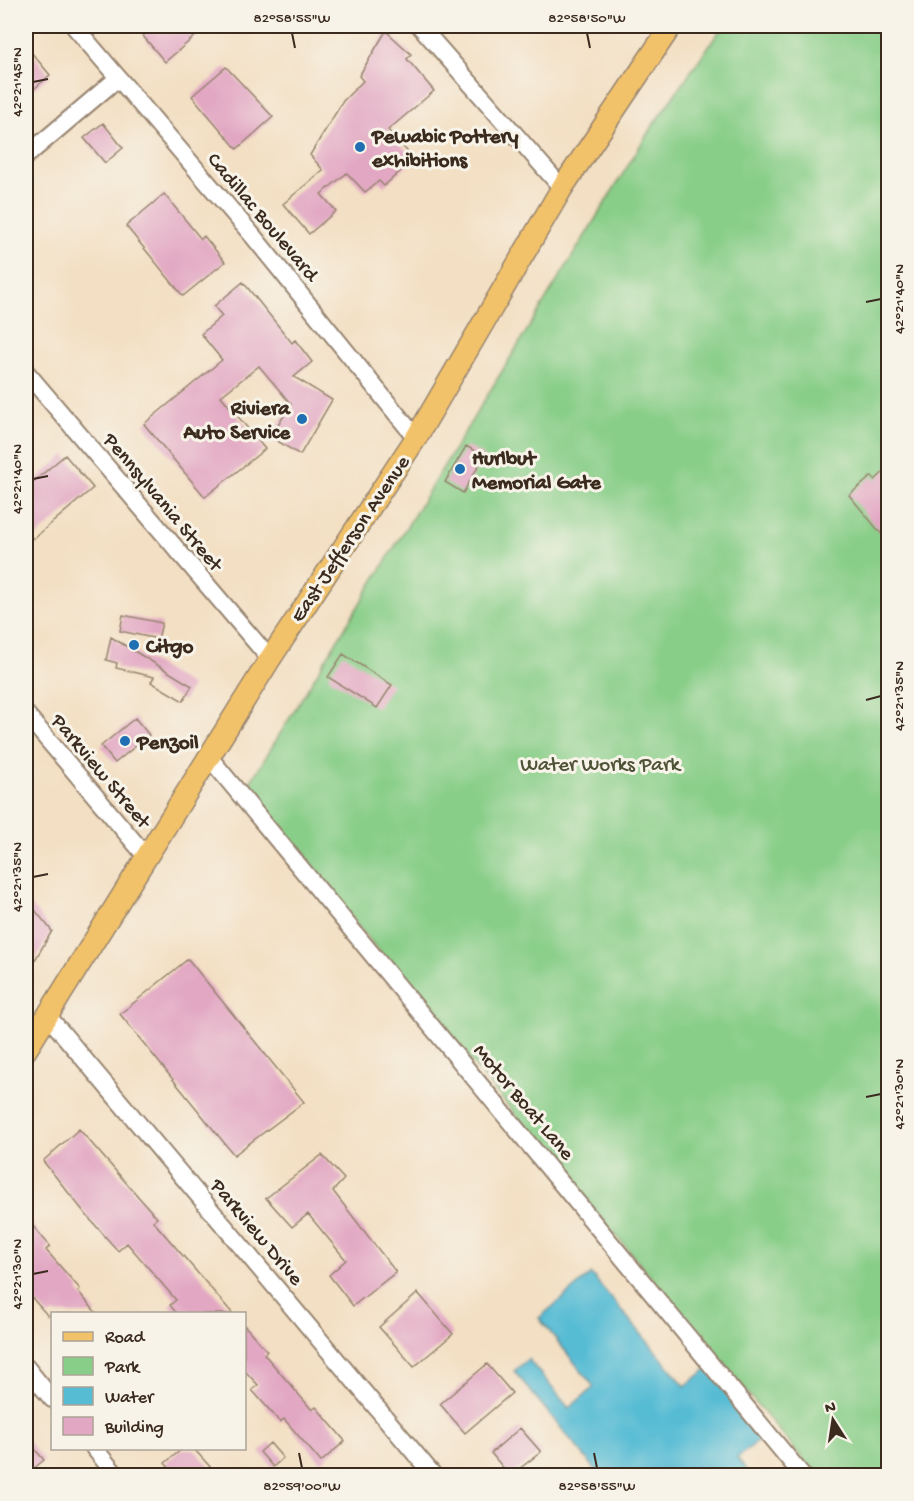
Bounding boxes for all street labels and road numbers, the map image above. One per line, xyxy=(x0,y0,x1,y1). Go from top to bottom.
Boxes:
street label: Cadillac Boulevard xyxy=(200,149,324,289)
street label: Pennsylvania Street xyxy=(95,428,228,579)
street label: East Jefferson Avenue xyxy=(287,451,418,628)
street label: Parkview Street xyxy=(43,709,156,837)
street label: Motor Boat Lane xyxy=(466,1040,579,1167)
street label: Parkview Drive xyxy=(203,1174,308,1293)

